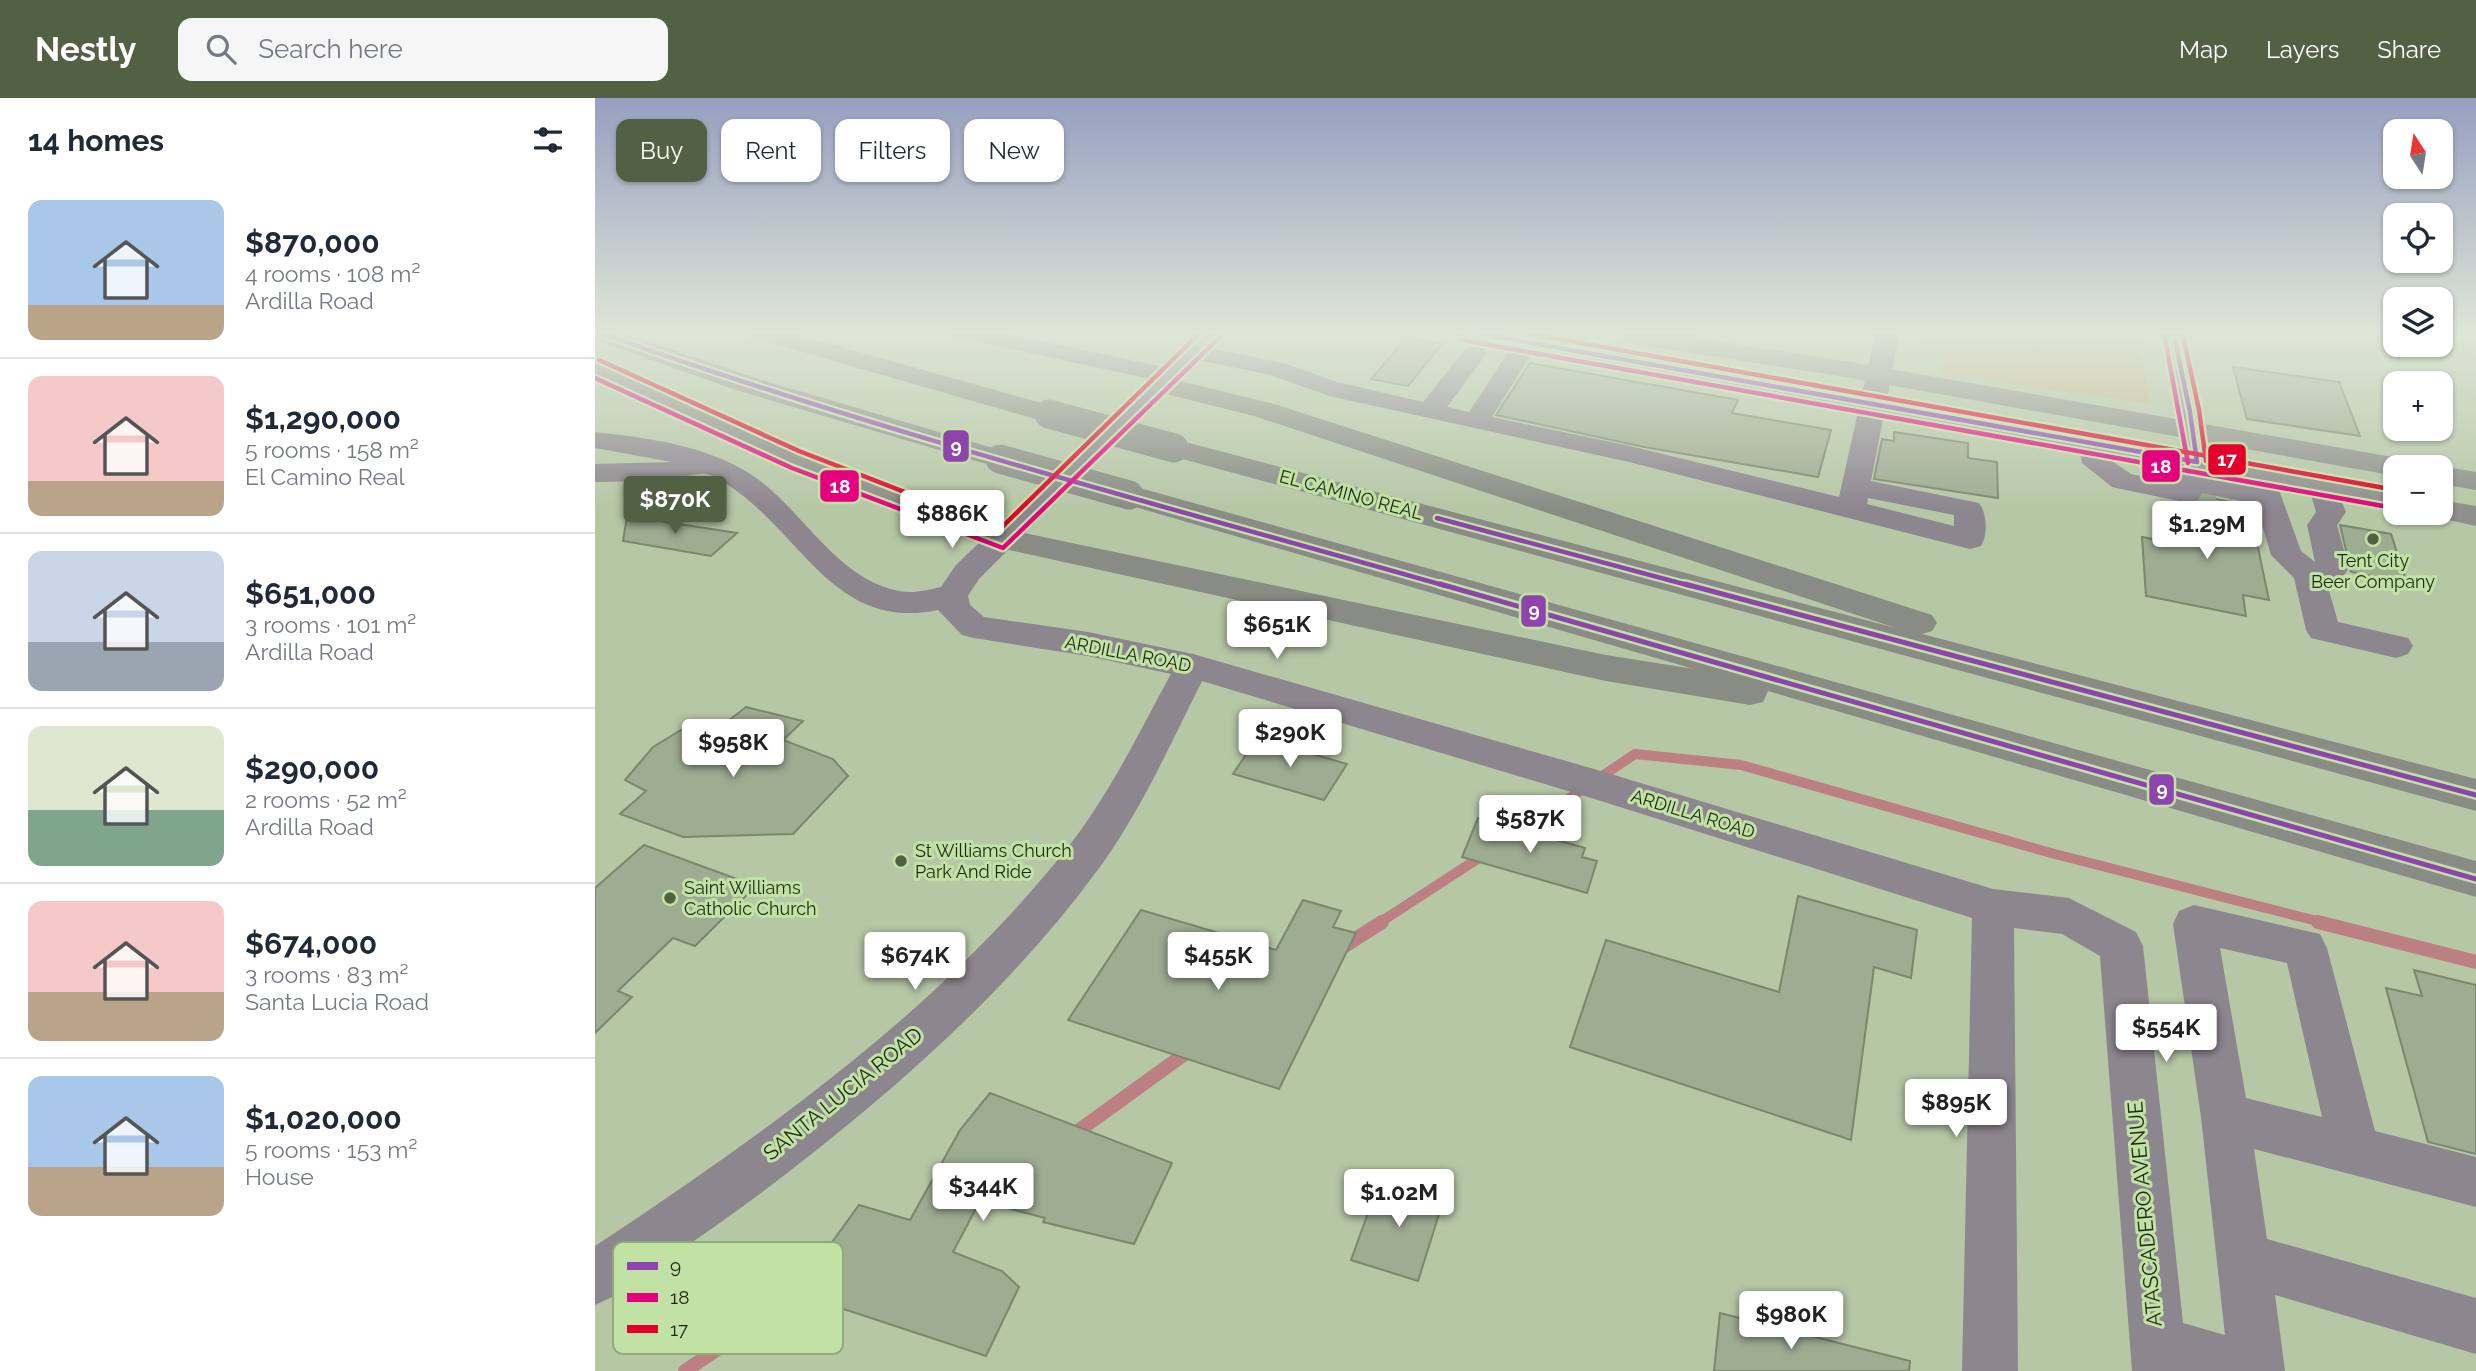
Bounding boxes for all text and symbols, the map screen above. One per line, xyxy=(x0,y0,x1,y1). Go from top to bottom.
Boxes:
search box xyxy=(178,18,668,81)
text: Nestly xyxy=(35,30,136,69)
icon: search xyxy=(202,30,240,68)
text: Search here xyxy=(258,34,403,64)
text: Map xyxy=(2179,35,2228,64)
text: Layers xyxy=(2266,35,2339,64)
text: Share xyxy=(2377,35,2441,64)
chip: Buy xyxy=(616,119,707,182)
chip: Rent xyxy=(721,119,821,182)
chip: Filters xyxy=(835,119,950,182)
chip: New xyxy=(964,119,1064,182)
north arrow xyxy=(2383,119,2453,189)
map controls xyxy=(2383,119,2453,525)
icon: filters xyxy=(529,121,567,159)
text: 14 homes xyxy=(28,123,164,158)
button: locate xyxy=(2383,203,2453,273)
text: $870,000 xyxy=(245,225,380,260)
icon: home xyxy=(84,228,168,312)
text: 4 rooms · 108 m² xyxy=(245,260,420,287)
text: Ardilla Road xyxy=(245,287,374,314)
button: layers xyxy=(2383,287,2453,357)
button: + xyxy=(2383,371,2453,441)
text: $1,290,000 xyxy=(245,401,401,436)
icon: home xyxy=(84,404,168,488)
line badge: 9 xyxy=(942,429,970,463)
text: 9 xyxy=(950,435,962,457)
text: 5 rooms · 158 m² xyxy=(245,436,419,463)
line badge: 17 xyxy=(2207,443,2247,476)
text: 17 xyxy=(2217,448,2237,470)
line badge: 18 xyxy=(2141,449,2181,483)
text: 18 xyxy=(2151,455,2171,477)
button: − xyxy=(2383,455,2453,525)
text: El Camino Real xyxy=(245,463,405,490)
street label: EL CAMINO REAL xyxy=(1277,465,1426,524)
line badge: 18 xyxy=(819,469,860,503)
text: 18 xyxy=(830,475,850,497)
pin: $870K xyxy=(626,476,724,536)
text: $870K xyxy=(640,485,710,512)
pin: $886K xyxy=(903,490,1001,550)
text: $886K xyxy=(916,499,988,526)
pin: $1.29M xyxy=(2150,502,2264,561)
text: $1.29M xyxy=(2168,510,2246,537)
marker: Tent City Beer Company xyxy=(2365,531,2381,547)
place label: Tent City Beer Company xyxy=(2311,550,2435,592)
text: $651,000 xyxy=(245,576,376,611)
icon: home xyxy=(84,579,168,663)
line badge: 9 xyxy=(1520,594,1547,628)
text: 9 xyxy=(1528,599,1540,621)
pin: $651K xyxy=(1228,602,1326,661)
text: $651K xyxy=(1243,610,1311,637)
text: 3 rooms · 101 m² xyxy=(245,611,416,638)
street label: ARDILLA ROAD xyxy=(1063,631,1193,676)
text: Ardilla Road xyxy=(245,638,374,665)
pin: $290K xyxy=(1241,710,1339,769)
text: $290K xyxy=(1255,718,1325,745)
pin: $958K xyxy=(684,720,782,779)
text: $958K xyxy=(698,728,768,755)
text: $290,000 xyxy=(245,751,379,786)
icon: home xyxy=(84,754,168,838)
line badge: 9 xyxy=(2148,773,2175,806)
text: 9 xyxy=(2156,778,2168,800)
street label: ARDILLA ROAD xyxy=(1629,785,1758,842)
text: 2 rooms · 52 m² xyxy=(245,786,407,813)
pin: $587K xyxy=(1481,796,1579,855)
text: $587K xyxy=(1495,804,1565,831)
text: Ardilla Road xyxy=(245,813,374,840)
place label: St Williams Church Park And Ride xyxy=(915,840,1072,882)
marker: St Williams Church Park And Ride xyxy=(893,853,909,869)
place label: Saint Williams Catholic Church xyxy=(684,877,817,919)
marker: Saint Williams Catholic Church xyxy=(662,890,678,906)
text: $674,000 xyxy=(245,926,377,961)
icon: home xyxy=(84,929,168,1013)
pin: $674K xyxy=(866,932,964,992)
pin: $455K xyxy=(1169,932,1267,992)
text: $674K xyxy=(880,941,950,968)
text: $455K xyxy=(1184,941,1252,968)
text: 3 rooms · 83 m² xyxy=(245,961,408,988)
text: Santa Lucia Road xyxy=(245,988,429,1015)
pin: $554K xyxy=(2117,1004,2215,1064)
text: $554K xyxy=(2132,1013,2200,1040)
street label: SANTA LUCIA ROAD xyxy=(758,1022,927,1165)
pin: $895K xyxy=(1907,1080,2005,1139)
text: $895K xyxy=(1921,1088,1991,1115)
street label: ATASCADERO AVENUE xyxy=(2122,1100,2167,1328)
text: $1,020,000 xyxy=(245,1101,402,1136)
icon: home xyxy=(84,1104,168,1188)
text: 5 rooms · 153 m² xyxy=(245,1136,417,1163)
text: House xyxy=(245,1163,314,1190)
pin: $344K xyxy=(934,1164,1032,1223)
pin: $1.02M xyxy=(1342,1170,1456,1229)
text: $344K xyxy=(949,1172,1017,1199)
text: $1.02M xyxy=(1360,1178,1438,1205)
legend xyxy=(613,1242,843,1354)
text: 9 xyxy=(670,1255,681,1277)
text: 18 xyxy=(670,1286,689,1308)
pin: $980K xyxy=(1742,1292,1840,1351)
text: $980K xyxy=(1755,1300,1827,1327)
text: 17 xyxy=(670,1318,688,1340)

